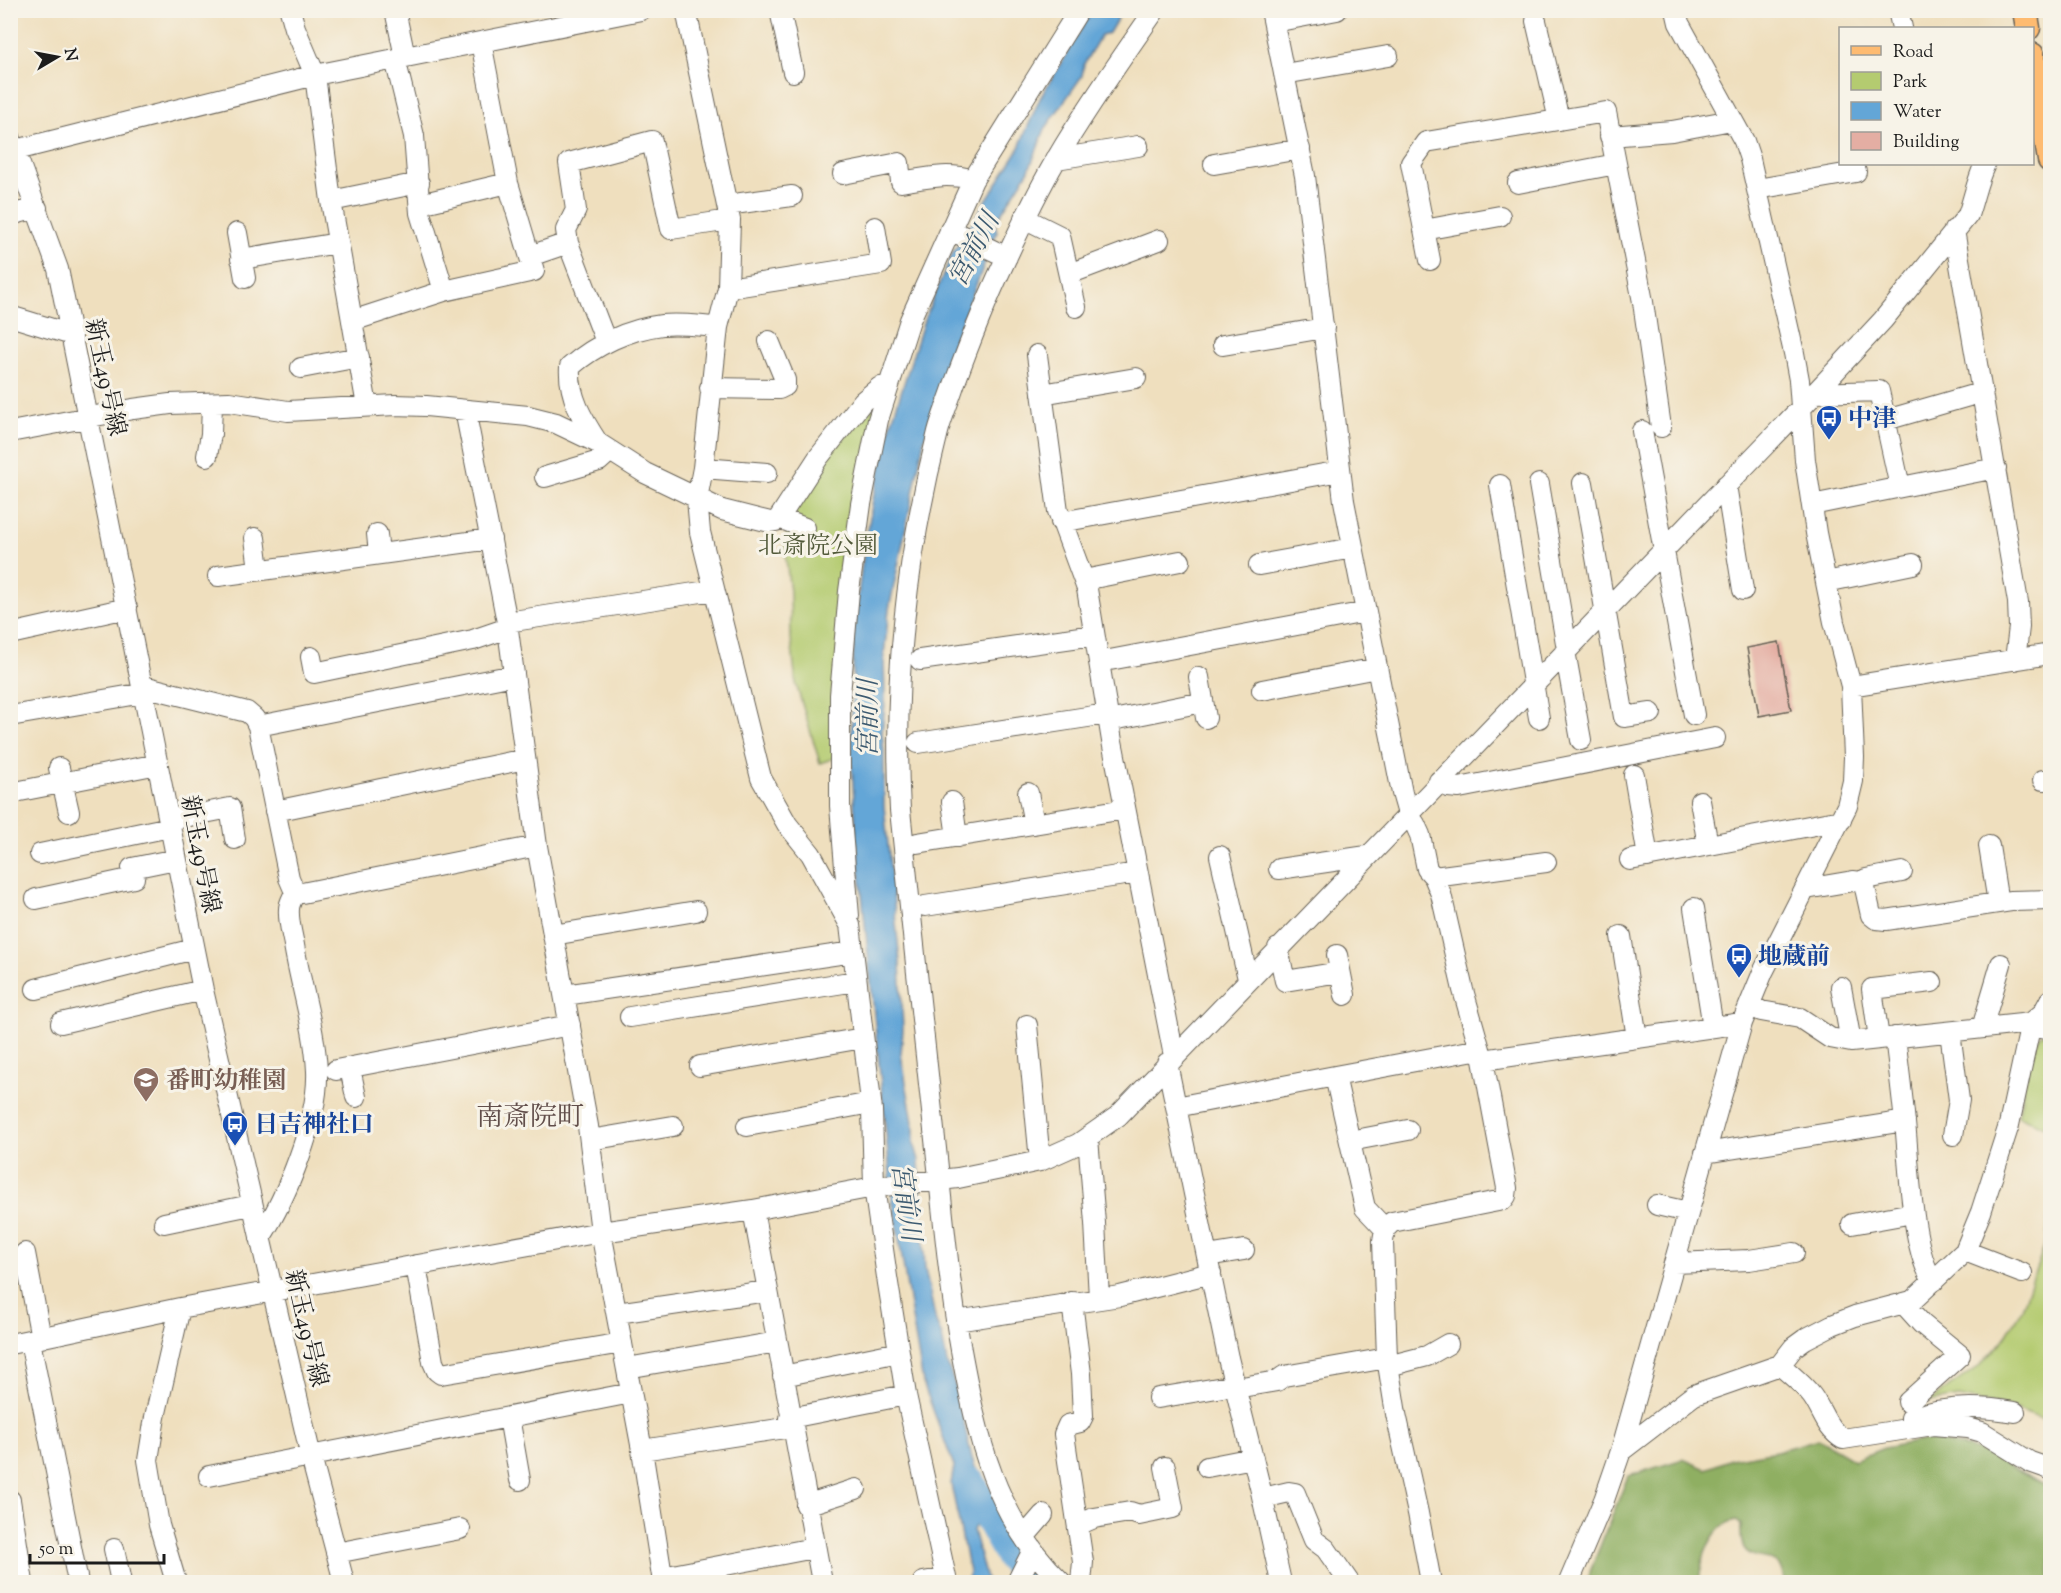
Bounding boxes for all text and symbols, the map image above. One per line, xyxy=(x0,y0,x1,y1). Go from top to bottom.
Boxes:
north arrow xyxy=(27,27,87,87)
legend xyxy=(1839,27,2034,165)
text: Road xyxy=(1893,40,1933,66)
text: N xyxy=(57,47,82,63)
text: Park xyxy=(1893,70,1928,96)
text: Water xyxy=(1893,100,1942,126)
text: Building xyxy=(1893,130,1959,156)
water label: 宮前川 xyxy=(941,204,1011,293)
street label: 新玉49号線 xyxy=(75,315,133,439)
bus stop icon: 中津 xyxy=(1814,403,1844,441)
place label: 中津 xyxy=(1848,403,1896,437)
park label: 北斎院公園 xyxy=(758,530,878,564)
water label: 宮前川 xyxy=(851,676,888,757)
street label: 新玉49号線 xyxy=(171,792,227,916)
bus stop icon: 地蔵前 xyxy=(1724,941,1754,979)
place label: 地蔵前 xyxy=(1758,941,1830,975)
school or university icon: 番町幼稚園 xyxy=(131,1065,161,1103)
place label: 番町幼稚園 xyxy=(166,1065,286,1099)
district label: 南斎院町 xyxy=(476,1099,584,1138)
bus stop icon: 日吉神社口 xyxy=(220,1109,250,1147)
place label: 日吉神社口 xyxy=(254,1109,374,1143)
water label: 宮前川 xyxy=(881,1161,929,1247)
street label: 新玉49号線 xyxy=(275,1266,335,1391)
scale bar xyxy=(30,1527,164,1565)
text: 50 m xyxy=(38,1537,74,1563)

